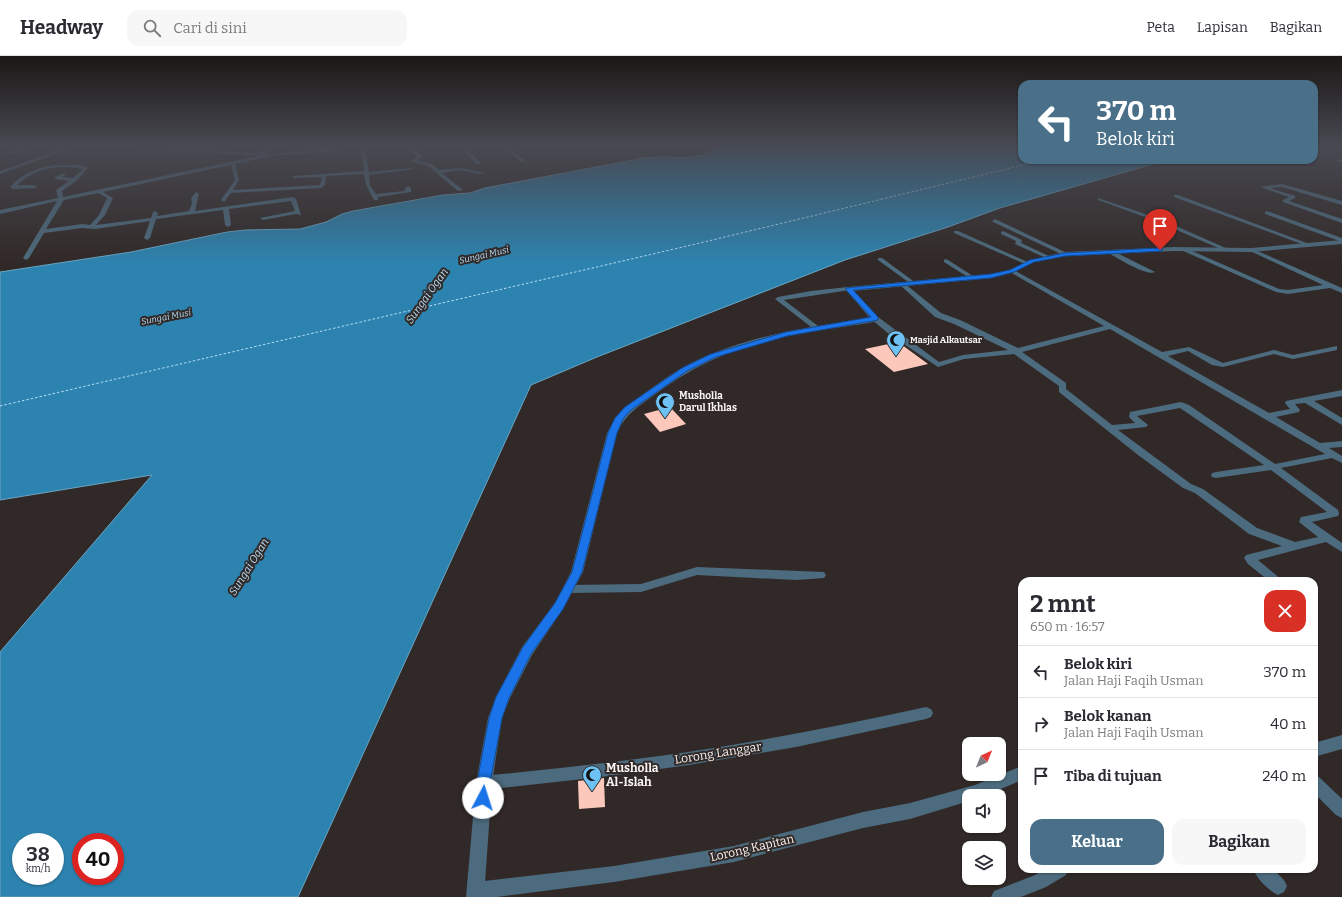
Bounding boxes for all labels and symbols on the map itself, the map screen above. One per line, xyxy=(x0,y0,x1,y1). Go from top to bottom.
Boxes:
pin xyxy=(1143,209,1177,250)
water label: Sungai Musi xyxy=(458,244,510,266)
water label: Sungai Ogan xyxy=(403,265,451,326)
water label: Sungai Musi xyxy=(140,307,192,327)
mosque icon: Masjid Alkautsar xyxy=(885,329,907,357)
place label: Masjid Alkautsar xyxy=(910,335,983,345)
place label: Musholla Darul Ikhlas xyxy=(679,390,737,414)
mosque icon: Musholla Darul Ikhlas xyxy=(654,391,676,419)
water label: Sungai Ogan xyxy=(226,536,272,598)
north arrow xyxy=(962,737,1006,781)
street label: Lorong Langgar xyxy=(674,739,763,767)
place label: Musholla Al-Islah xyxy=(606,761,659,789)
mosque icon: Musholla Al-Islah xyxy=(581,764,603,792)
position arrow xyxy=(462,777,504,819)
street label: Lorong Kapitan xyxy=(709,831,796,864)
speed limit sign: 40 xyxy=(72,833,124,885)

